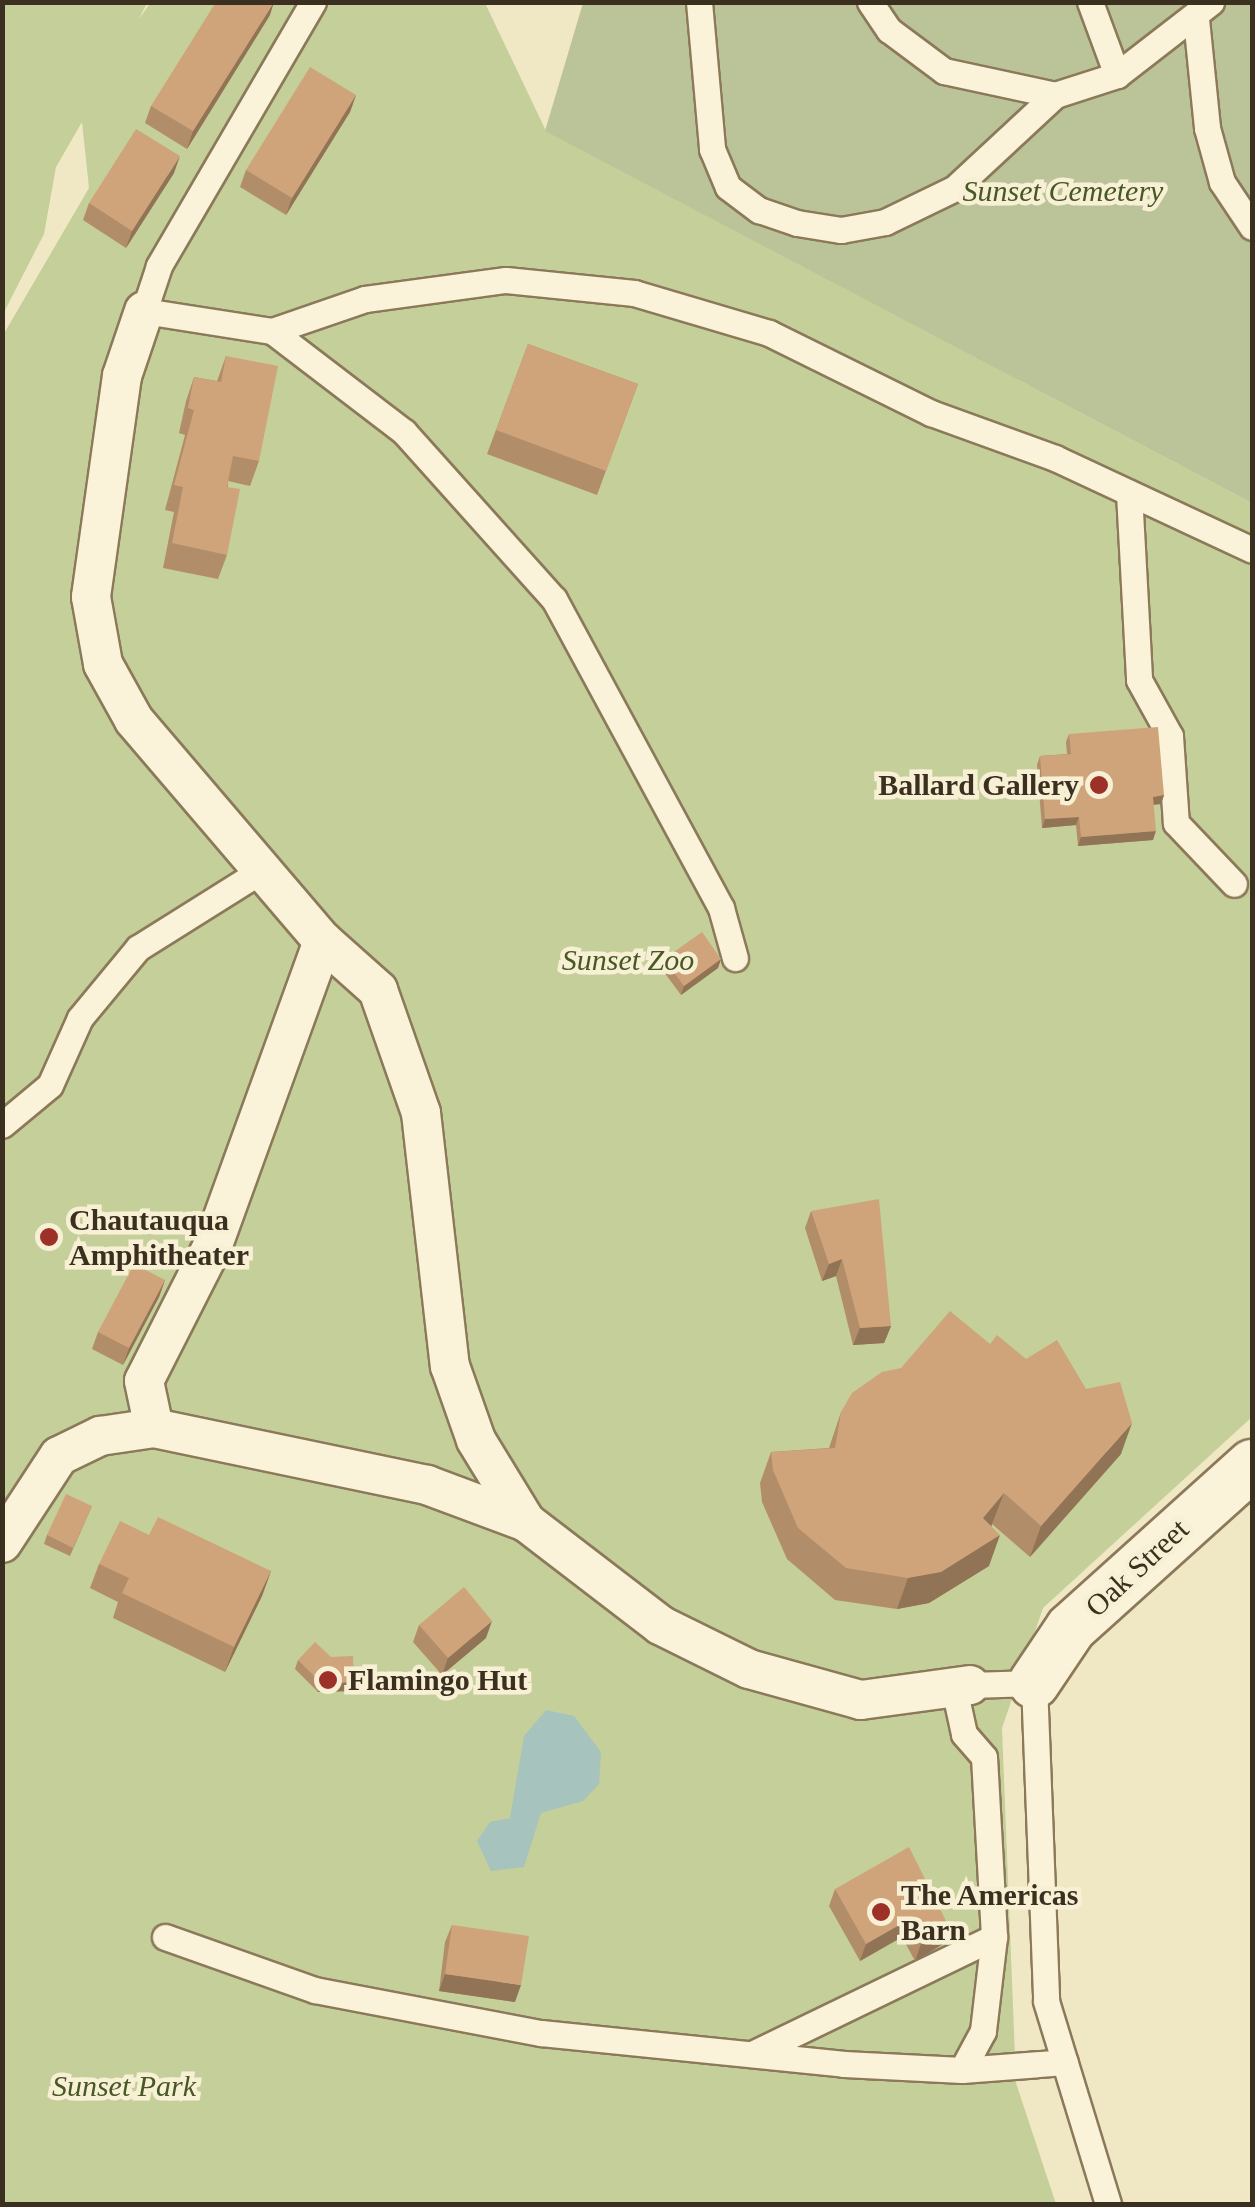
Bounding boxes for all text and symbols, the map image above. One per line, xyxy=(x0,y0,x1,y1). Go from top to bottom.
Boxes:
park label: Sunset Cemetery xyxy=(963,173,1163,209)
place label: Ballard Gallery xyxy=(878,767,1079,803)
marker: Ballard Gallery xyxy=(1088,774,1110,796)
park label: Sunset Zoo xyxy=(562,942,694,978)
place label: Chautauqua Amphitheater xyxy=(69,1202,249,1272)
marker: Chautauqua Amphitheater xyxy=(38,1226,60,1248)
street label: Oak Street xyxy=(1078,1511,1196,1625)
place label: Flamingo Hut xyxy=(348,1662,527,1698)
marker: Flamingo Hut xyxy=(317,1669,339,1691)
place label: The Americas Barn xyxy=(901,1877,1080,1948)
marker: The Americas Barn xyxy=(870,1901,892,1923)
park label: Sunset Park xyxy=(52,2068,196,2104)

